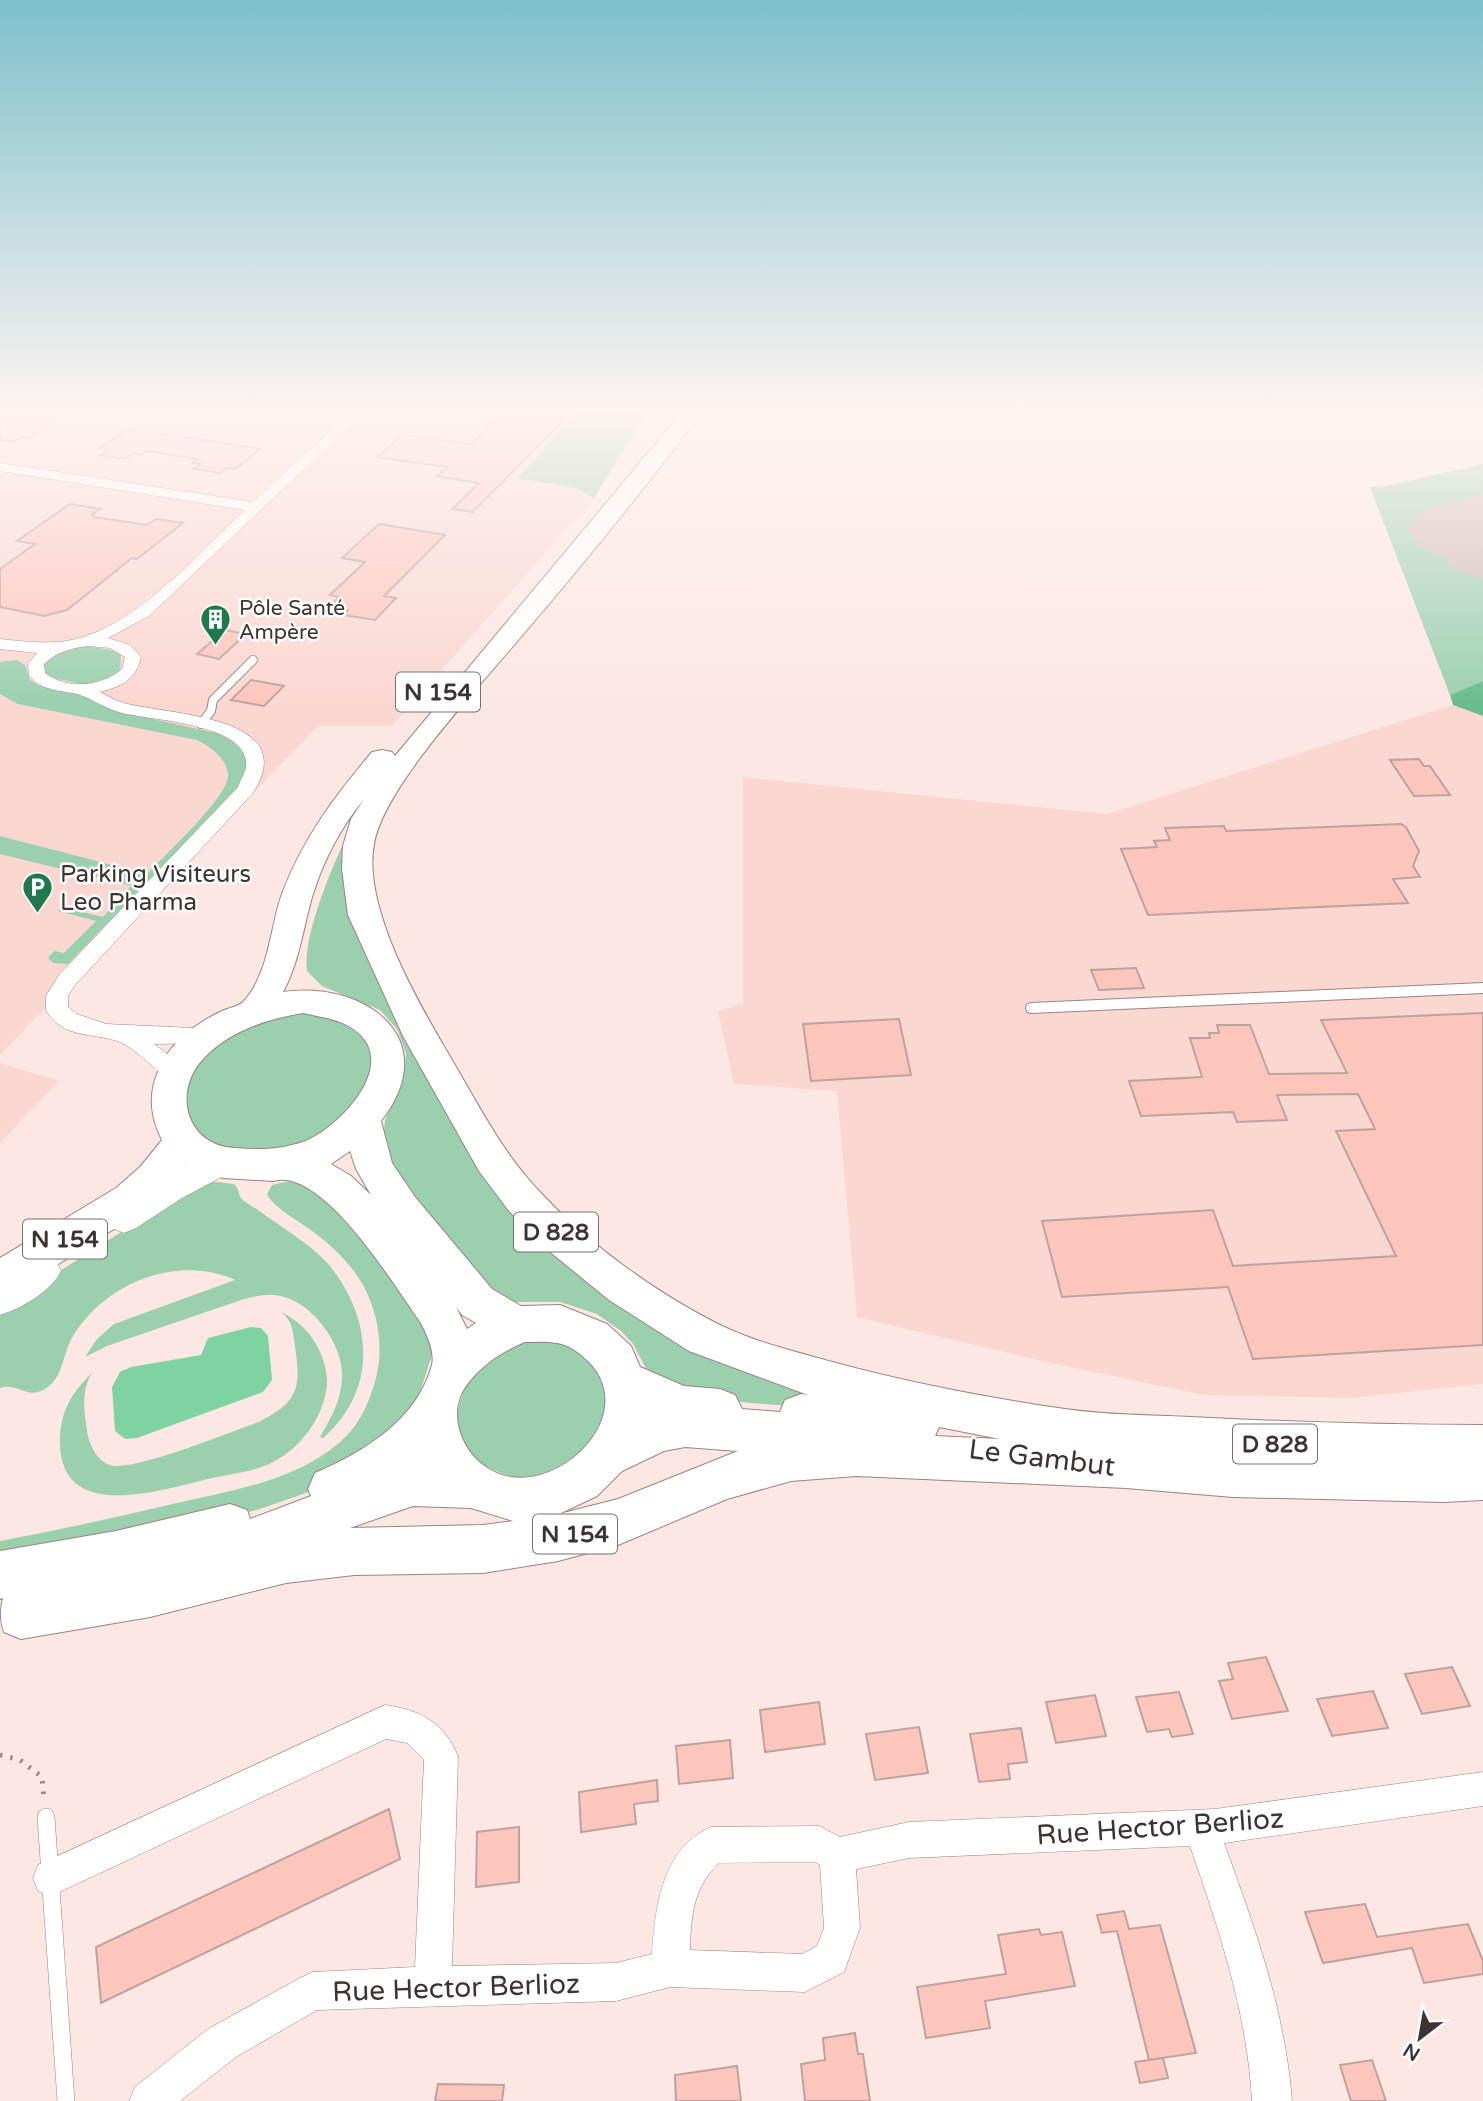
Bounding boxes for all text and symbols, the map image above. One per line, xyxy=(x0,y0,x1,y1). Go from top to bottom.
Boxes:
place label: Pôle Santé Ampère xyxy=(239,596,345,645)
building icon: Pôle Santé Ampère xyxy=(199,603,233,647)
road number: N 154 xyxy=(396,672,480,712)
place label: Parking Visiteurs Leo Pharma xyxy=(60,860,251,917)
parking icon: Parking Visiteurs Leo Pharma xyxy=(20,871,54,915)
road number: D 828 xyxy=(514,1212,598,1252)
road number: N 154 xyxy=(23,1220,107,1258)
road number: D 828 xyxy=(1233,1424,1317,1464)
street label: Le Gambut xyxy=(967,1432,1117,1484)
road number: N 154 xyxy=(533,1514,617,1554)
street label: Rue Hector Berlioz xyxy=(1035,1801,1285,1853)
street label: Rue Hector Berlioz xyxy=(332,1967,581,2009)
north arrow xyxy=(1385,2003,1455,2073)
text: N xyxy=(1400,2038,1424,2065)

